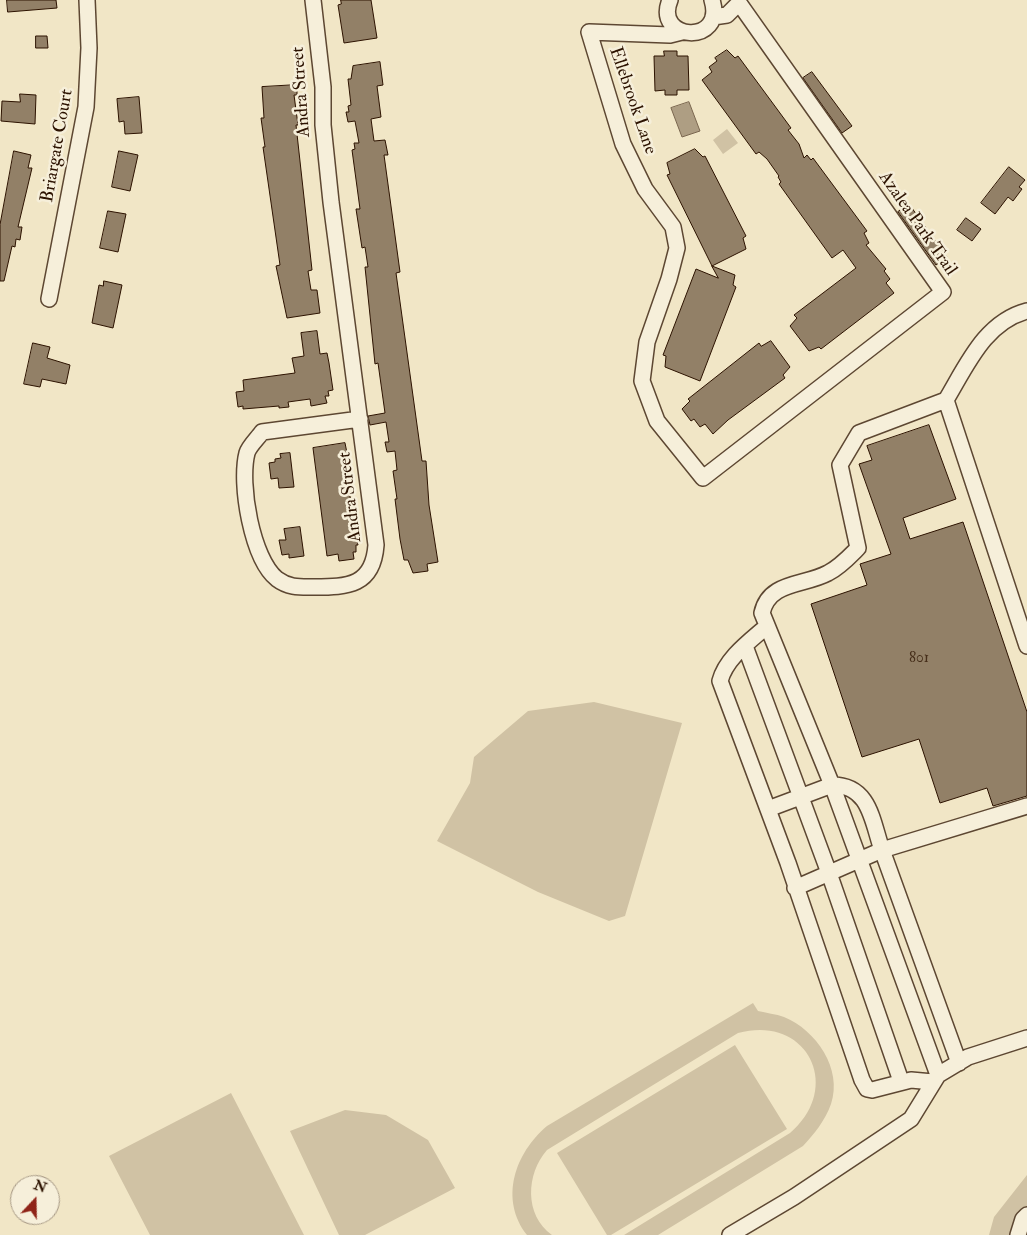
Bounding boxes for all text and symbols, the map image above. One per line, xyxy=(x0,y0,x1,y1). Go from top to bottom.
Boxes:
street label: Ellebrook Lane xyxy=(604,45,660,157)
street label: Andra Street xyxy=(288,46,316,138)
street label: Briargate Court xyxy=(37,88,79,204)
street label: Azalea Park Trail xyxy=(873,168,961,280)
street label: Andra Street xyxy=(335,451,367,543)
house number: 801 xyxy=(909,650,929,668)
north arrow xyxy=(10,1175,60,1225)
text: N xyxy=(31,1176,49,1197)

